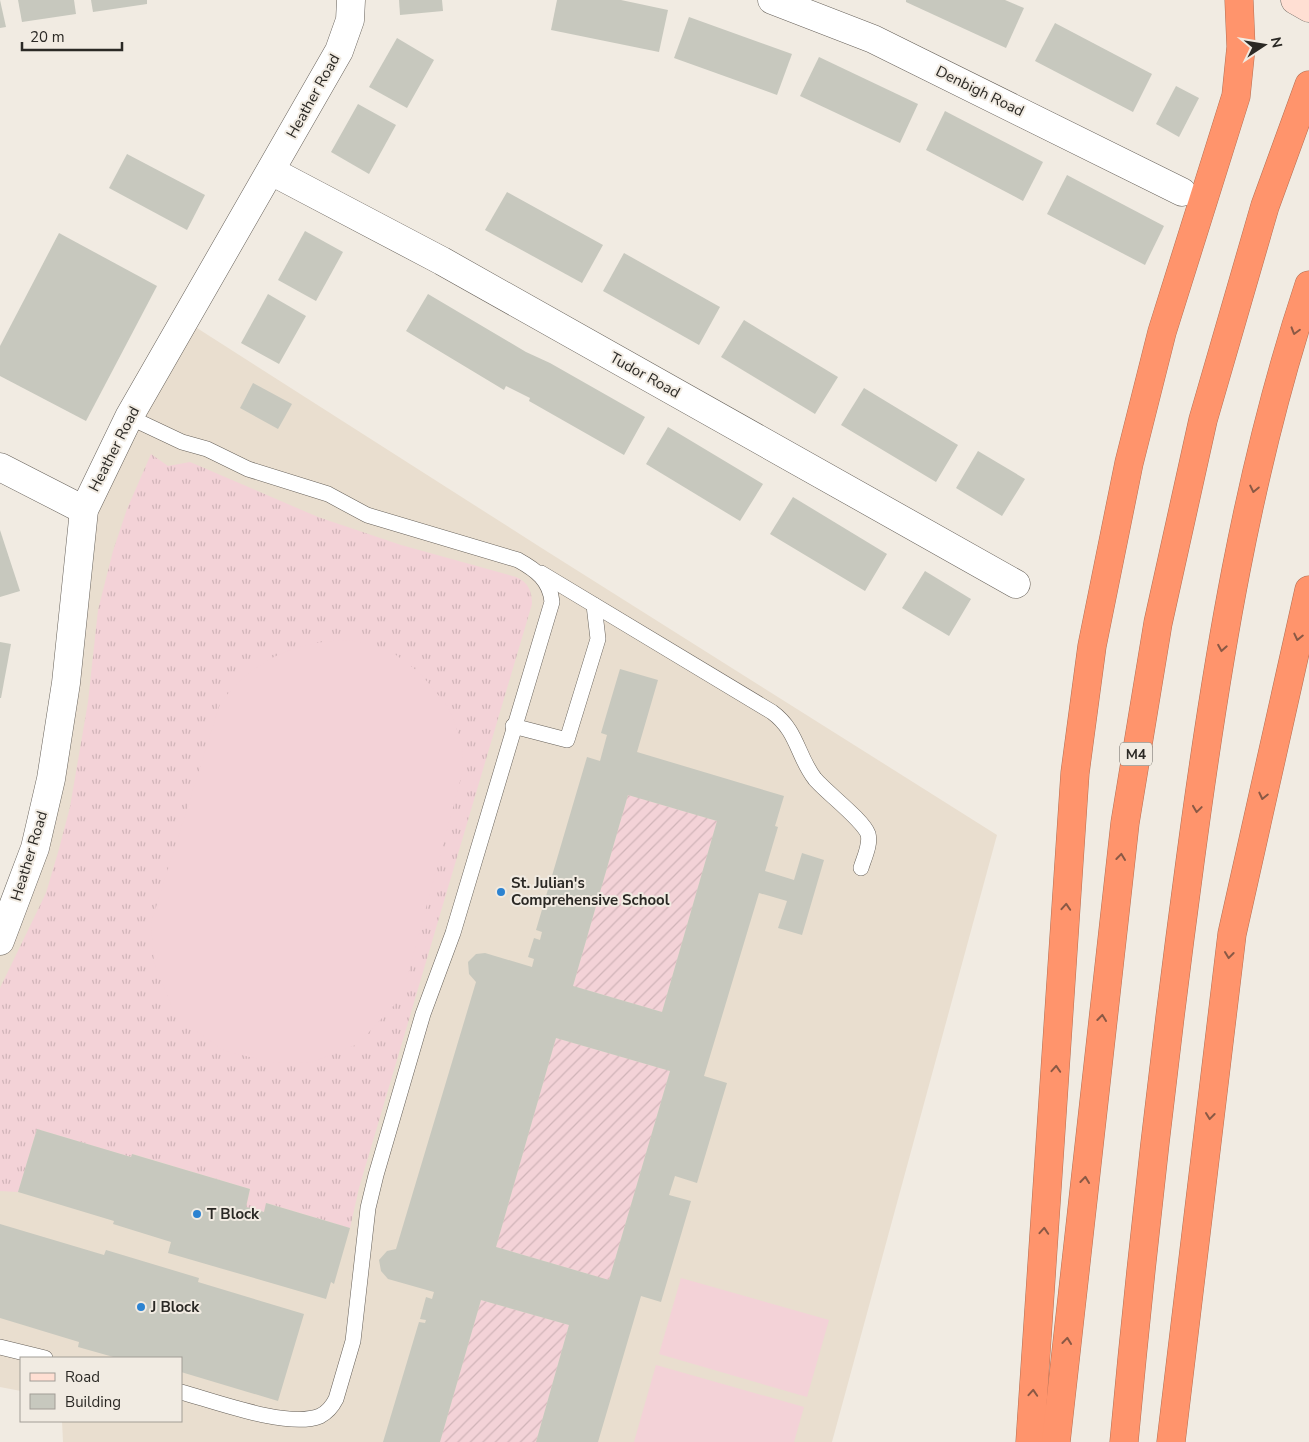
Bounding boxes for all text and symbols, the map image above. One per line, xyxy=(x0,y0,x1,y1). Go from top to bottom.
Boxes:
scale bar xyxy=(22,20,122,52)
north arrow xyxy=(1239,20,1289,70)
text: 20 m xyxy=(30,27,65,47)
text: N xyxy=(1266,35,1287,50)
street label: Heather Road xyxy=(282,50,344,142)
street label: Denbigh Road xyxy=(933,61,1027,121)
one-way arrow xyxy=(1290,327,1300,335)
street label: Tudor Road xyxy=(606,347,684,403)
street label: Heather Road xyxy=(84,403,144,495)
one-way arrow xyxy=(1249,484,1260,493)
one-way arrow xyxy=(1293,633,1304,642)
one-way arrow xyxy=(1217,644,1227,652)
road number: M4 xyxy=(1120,742,1152,766)
one-way arrow xyxy=(1258,791,1269,800)
one-way arrow xyxy=(1192,805,1203,813)
street label: Heather Road xyxy=(6,808,52,904)
one-way arrow xyxy=(1115,853,1126,861)
place label: St. Julian's Comprehensive School xyxy=(511,873,670,910)
marker: St. Julian's Comprehensive School xyxy=(495,886,507,898)
one-way arrow xyxy=(1061,903,1072,911)
one-way arrow xyxy=(1225,950,1235,959)
one-way arrow xyxy=(1096,1014,1107,1022)
one-way arrow xyxy=(1050,1065,1061,1073)
one-way arrow xyxy=(1205,1112,1216,1120)
one-way arrow xyxy=(1079,1175,1090,1183)
place label: T Block xyxy=(207,1204,260,1224)
marker: T Block xyxy=(191,1208,203,1220)
one-way arrow xyxy=(1039,1227,1050,1235)
place label: J Block xyxy=(150,1297,200,1317)
marker: J Block xyxy=(135,1301,147,1313)
one-way arrow xyxy=(1061,1337,1072,1345)
legend xyxy=(20,1357,182,1422)
text: Road xyxy=(65,1367,100,1387)
one-way arrow xyxy=(1027,1389,1038,1397)
text: Building xyxy=(65,1392,121,1412)

